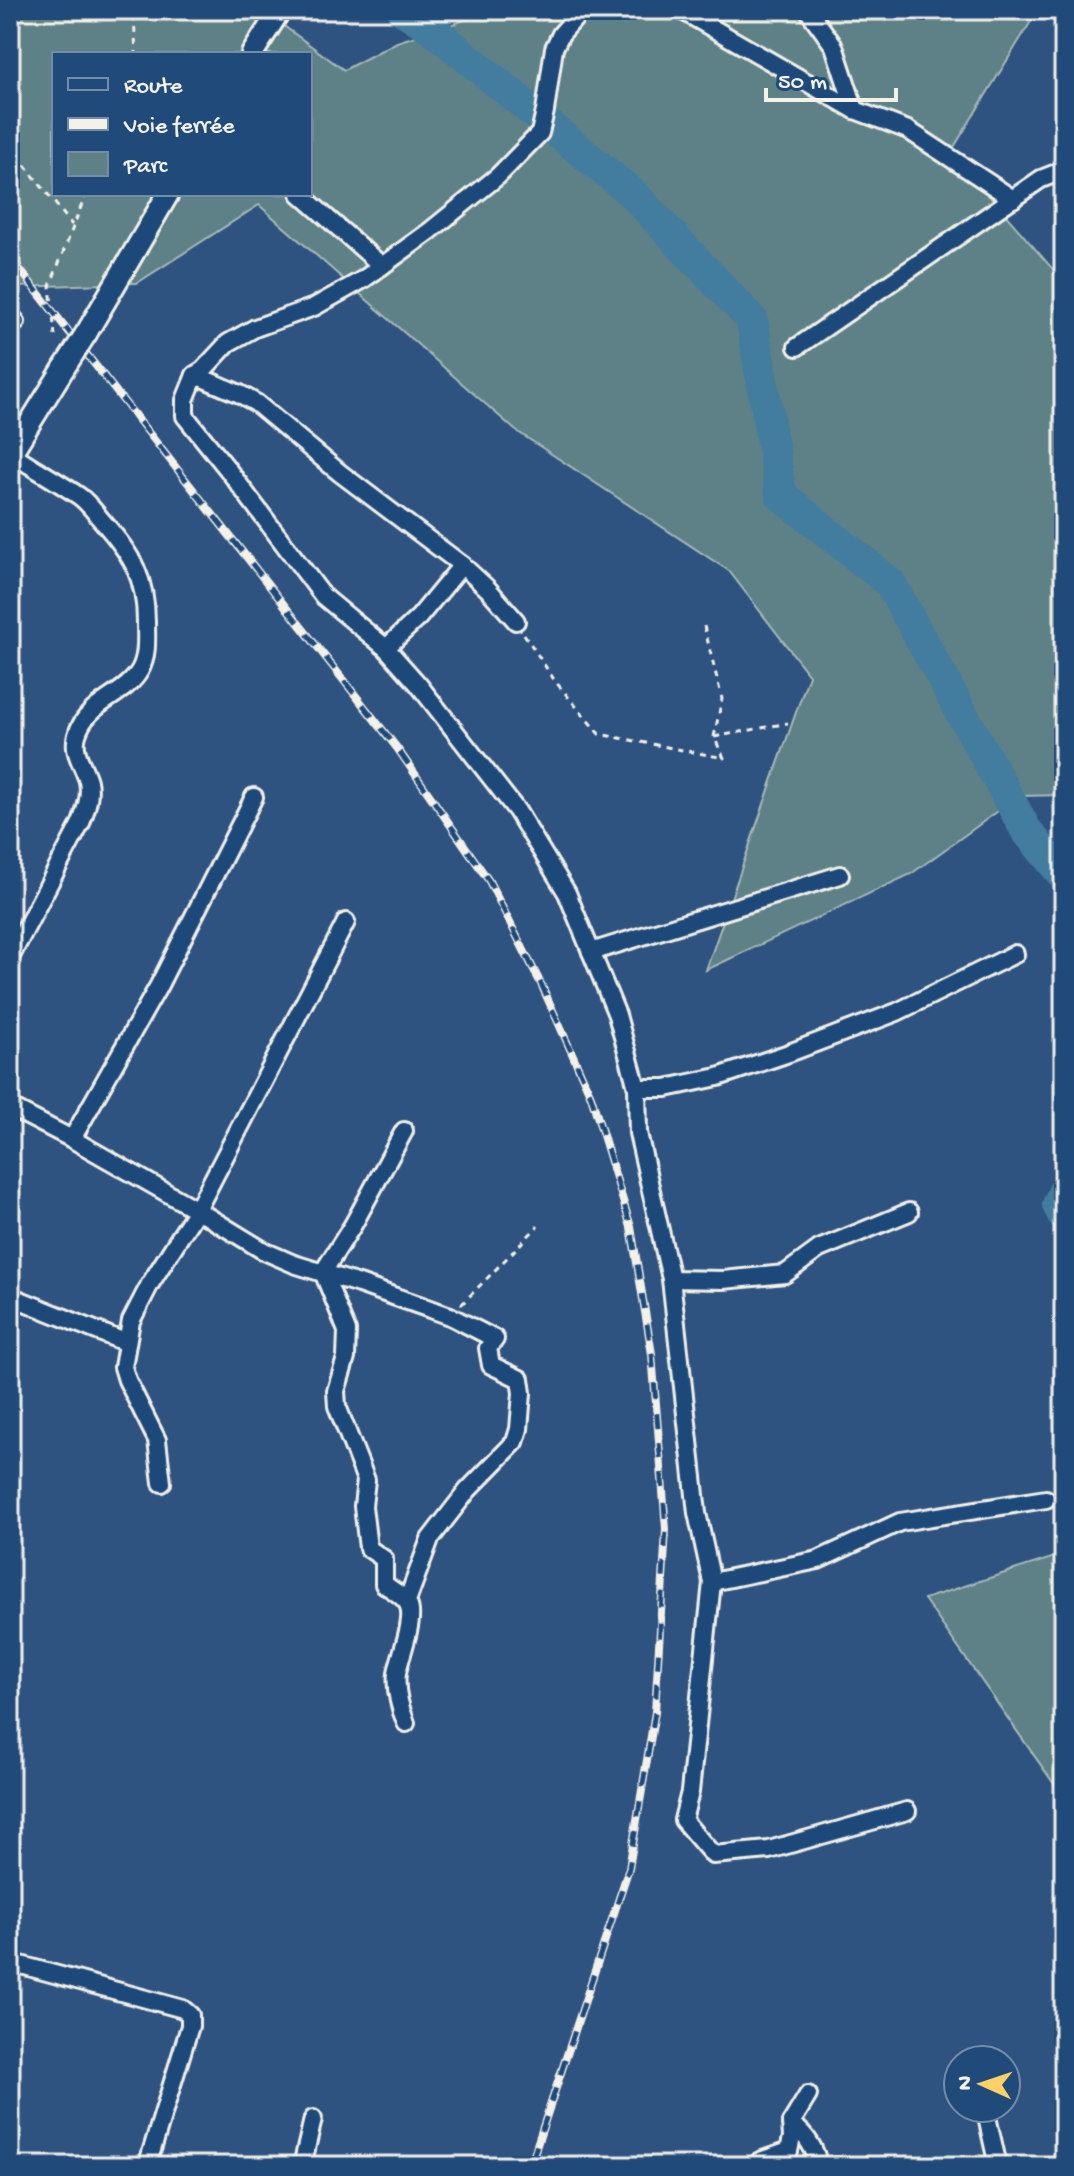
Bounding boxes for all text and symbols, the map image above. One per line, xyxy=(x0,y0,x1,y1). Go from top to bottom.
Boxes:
legend xyxy=(52,52,312,196)
scale bar xyxy=(766,52,896,102)
text: 50 m xyxy=(778,69,827,98)
text: Route xyxy=(124,73,183,102)
text: Voie ferrée xyxy=(123,113,235,142)
text: Parc xyxy=(123,153,168,182)
north arrow xyxy=(942,2044,1022,2124)
text: N xyxy=(953,2075,979,2091)

